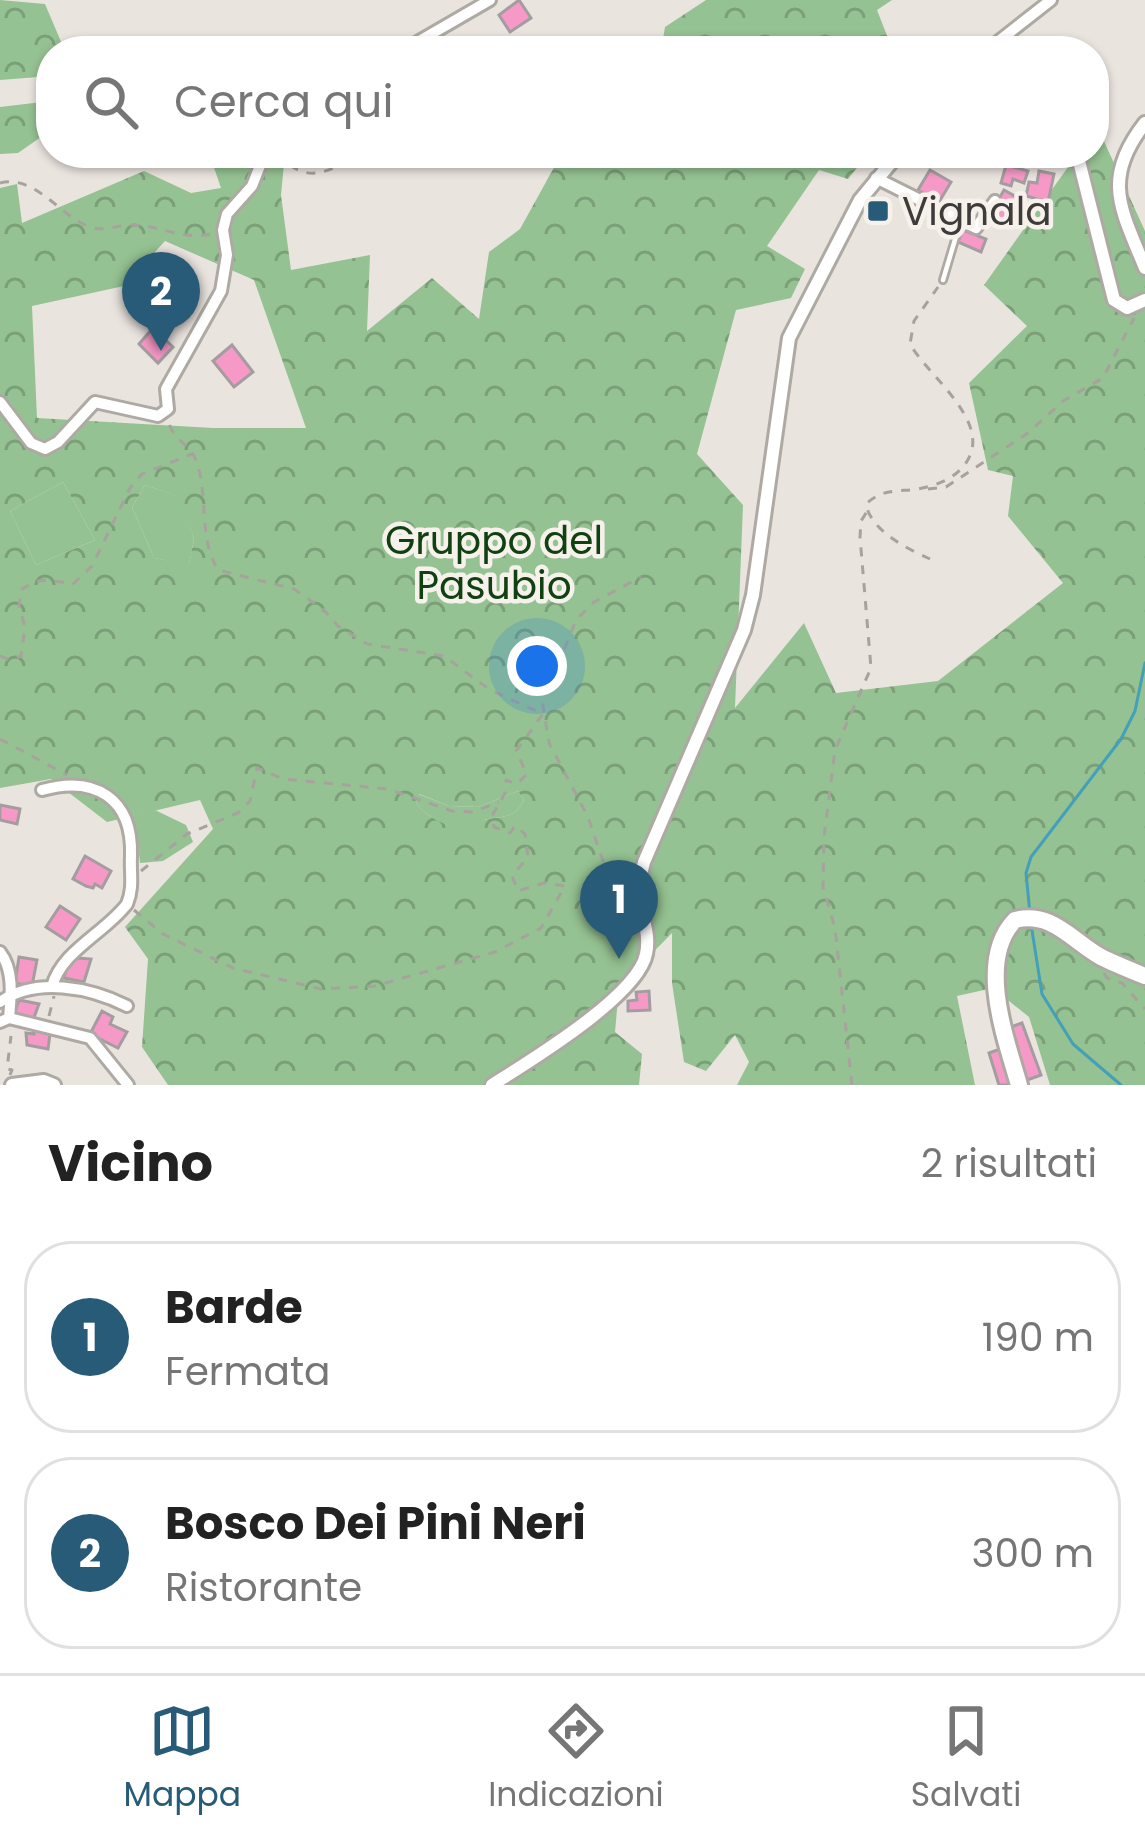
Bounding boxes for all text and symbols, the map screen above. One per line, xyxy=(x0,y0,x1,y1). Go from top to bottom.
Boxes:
search box xyxy=(36,36,1109,168)
icon: search xyxy=(78,69,144,135)
text: Cerca qui xyxy=(174,70,393,133)
place label: Vignala xyxy=(902,184,1052,239)
marker: Vignala xyxy=(865,198,891,224)
pin: 2 xyxy=(122,252,200,351)
park label: Gruppo del Pasubio xyxy=(385,513,603,613)
your location xyxy=(507,636,567,696)
pin: 1 xyxy=(580,860,658,959)
text: Vicino xyxy=(48,1127,213,1199)
text: 2 risultati xyxy=(921,1136,1097,1191)
text: Barde xyxy=(165,1276,303,1339)
text: 1 xyxy=(83,1310,97,1365)
text: 190 m xyxy=(982,1310,1094,1365)
text: Fermata xyxy=(165,1344,330,1399)
text: Bosco Dei Pini Neri xyxy=(165,1492,586,1555)
text: 2 xyxy=(79,1526,101,1581)
text: 300 m xyxy=(971,1526,1094,1581)
text: Ristorante xyxy=(165,1560,362,1615)
tab: Mappa xyxy=(124,1698,241,1820)
tab: Indicazioni xyxy=(488,1698,664,1820)
tab: Salvati xyxy=(911,1698,1021,1820)

